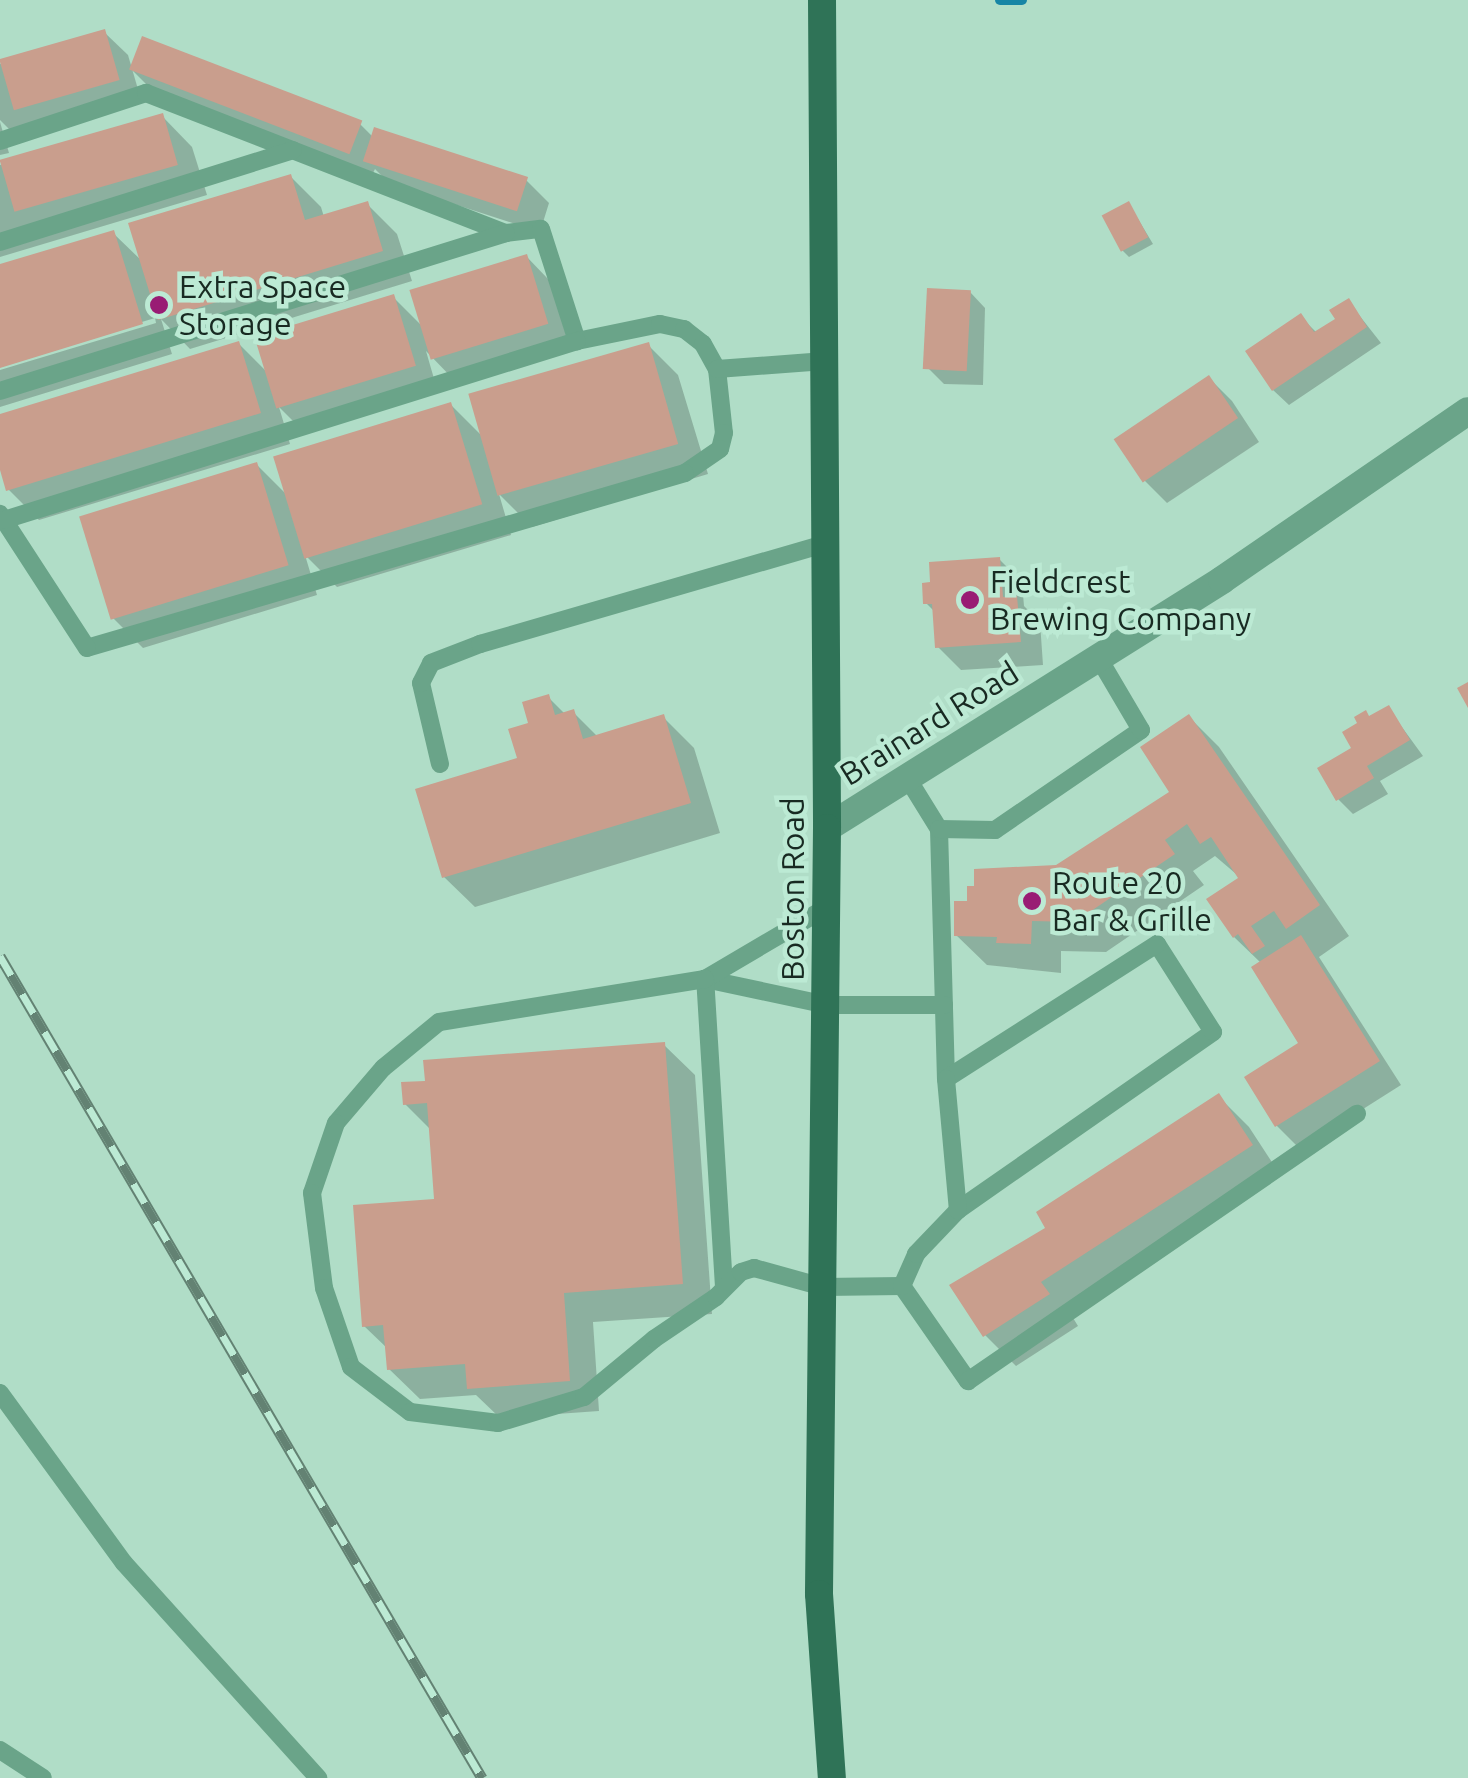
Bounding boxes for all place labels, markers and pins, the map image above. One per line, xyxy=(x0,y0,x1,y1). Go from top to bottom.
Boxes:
place label: Extra Space Storage xyxy=(179,268,346,343)
marker: Extra Space Storage xyxy=(148,294,170,316)
place label: Fieldcrest Brewing Company xyxy=(990,563,1251,638)
marker: Fieldcrest Brewing Company xyxy=(959,589,981,611)
place label: Route 20 Bar & Grille xyxy=(1052,864,1212,939)
marker: Route 20 Bar & Grille xyxy=(1021,890,1043,912)

